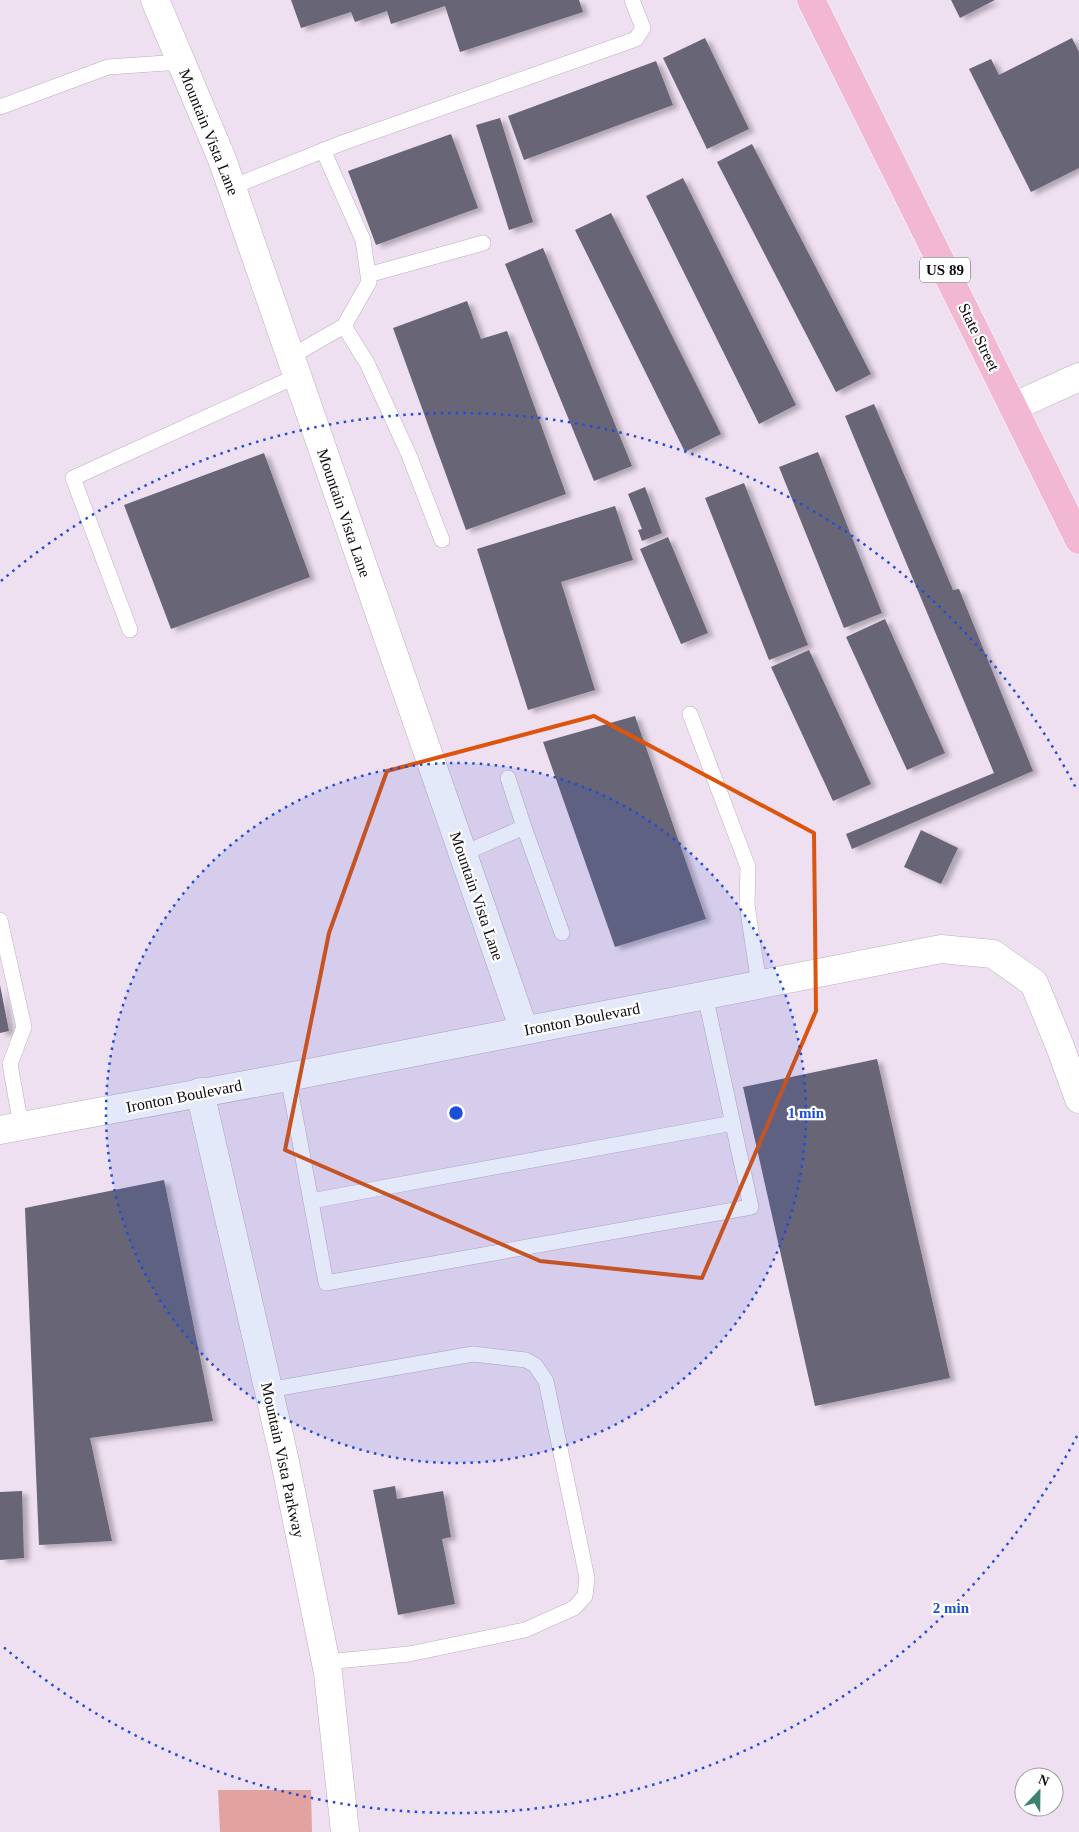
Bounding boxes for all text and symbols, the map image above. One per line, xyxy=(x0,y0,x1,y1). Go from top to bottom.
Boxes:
street label: Mountain Vista Lane xyxy=(176,66,242,198)
road number: US 89 xyxy=(920,258,970,282)
street label: State Street xyxy=(955,300,1003,374)
street label: Mountain Vista Lane xyxy=(314,447,374,579)
street label: Mountain Vista Lane xyxy=(447,830,507,962)
street label: Ironton Boulevard xyxy=(523,999,641,1039)
street label: Ironton Boulevard xyxy=(125,1076,243,1116)
centre of rings xyxy=(447,1104,465,1122)
text: 1 min xyxy=(788,1105,825,1121)
street label: Mountain Vista Parkway xyxy=(257,1381,308,1540)
text: 2 min xyxy=(933,1600,970,1616)
north arrow xyxy=(1014,1767,1064,1817)
text: N xyxy=(1036,1772,1051,1789)

